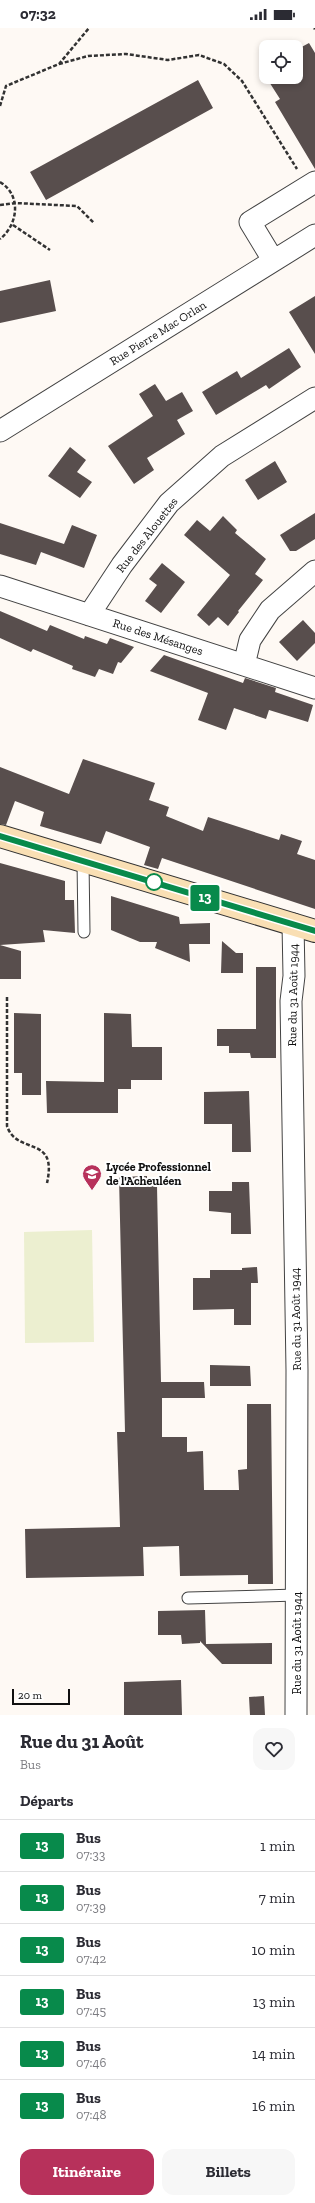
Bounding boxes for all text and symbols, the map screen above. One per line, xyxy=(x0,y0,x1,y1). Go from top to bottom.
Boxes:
text: 07:32 xyxy=(20,5,56,23)
map controls xyxy=(259,40,303,84)
button: locate xyxy=(259,40,303,84)
street label: Rue Pierre Mac Orlan xyxy=(107,298,209,368)
street label: Rue des Alouettes xyxy=(113,495,181,575)
street label: Rue des Mésanges xyxy=(111,616,205,658)
unlabelled marker xyxy=(145,873,163,891)
line badge: 13 xyxy=(187,885,223,911)
text: 13 xyxy=(198,889,212,906)
street label: Rue du 31 Août 1944 xyxy=(285,943,301,1047)
place label: Lycée Professionnel de l'Acheuléen xyxy=(106,1160,211,1188)
school or university icon: Lycée Professionnel de l'Acheuléen xyxy=(81,1163,103,1191)
street label: Rue du 31 Août 1944 xyxy=(288,1267,304,1371)
street label: Rue du 31 Août 1944 xyxy=(290,1591,304,1695)
scale bar xyxy=(12,1687,70,1706)
text: 20 m xyxy=(18,1689,42,1702)
button: heart xyxy=(253,1728,295,1770)
text: Rue du 31 Août xyxy=(20,1730,144,1753)
text: Bus xyxy=(20,1757,41,1772)
text: Départs xyxy=(20,1792,73,1810)
text: Bus xyxy=(76,1829,101,1847)
text: 13 xyxy=(35,1837,49,1854)
text: 1 min xyxy=(260,1837,295,1855)
text: 07:33 xyxy=(76,1847,105,1862)
text: Bus xyxy=(76,1881,101,1899)
text: 13 xyxy=(35,1889,49,1906)
text: 7 min xyxy=(259,1889,295,1907)
text: 07:39 xyxy=(76,1899,106,1914)
text: Bus xyxy=(76,1933,101,1951)
text: 13 xyxy=(35,1941,49,1958)
text: 10 min xyxy=(251,1941,295,1959)
text: 07:42 xyxy=(76,1951,106,1966)
text: Bus xyxy=(76,1985,101,2003)
text: 13 xyxy=(35,1993,49,2010)
text: 13 min xyxy=(253,1993,295,2011)
text: 07:45 xyxy=(76,2003,106,2018)
text: Bus xyxy=(76,2037,101,2055)
text: 13 xyxy=(35,2045,49,2062)
text: 14 min xyxy=(252,2045,295,2063)
text: 07:46 xyxy=(76,2055,106,2070)
text: Bus xyxy=(76,2089,101,2107)
text: 13 xyxy=(35,2097,49,2114)
text: 16 min xyxy=(252,2097,295,2115)
text: 07:48 xyxy=(76,2107,107,2122)
button: Itinéraire xyxy=(20,2149,154,2195)
button: Billets xyxy=(162,2149,295,2195)

